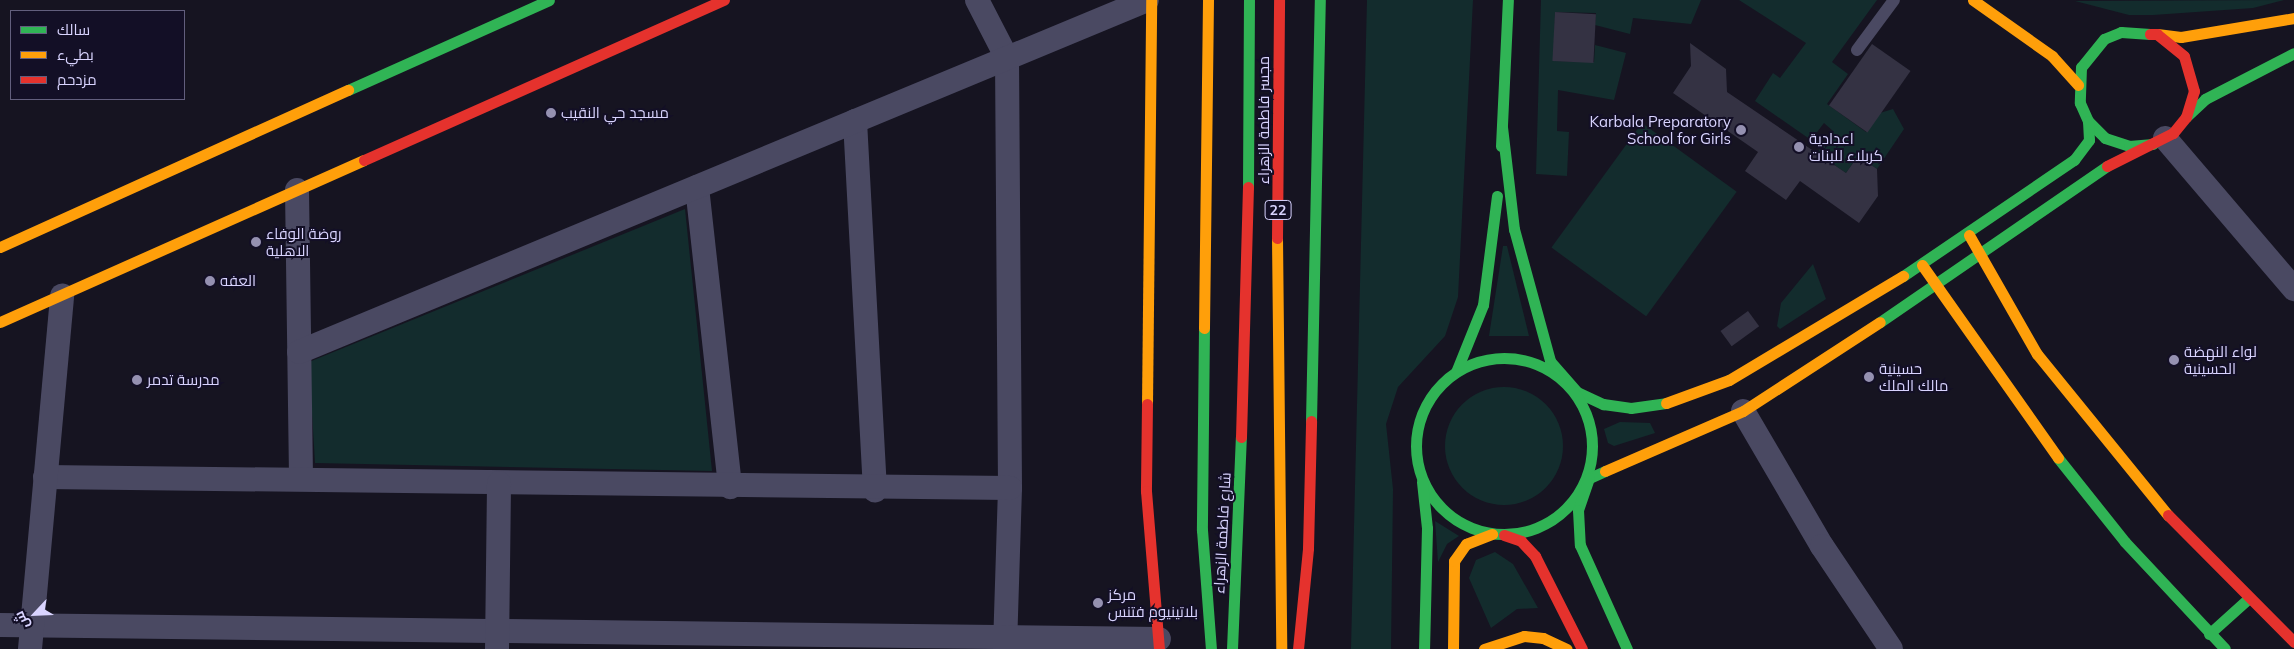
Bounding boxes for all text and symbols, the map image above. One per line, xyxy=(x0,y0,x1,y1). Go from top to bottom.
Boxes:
legend xyxy=(10,10,185,100)
text: سالك xyxy=(57,20,90,39)
text: بطيء xyxy=(57,45,94,64)
street label: مجسر فاطمة الزهراء xyxy=(1255,56,1273,184)
text: مزدحم xyxy=(57,70,97,89)
place label: مسجد حي النقيب xyxy=(561,104,669,122)
marker: مسجد حي النقيب xyxy=(545,107,557,119)
place label: Karbala Preparatory School for Girls xyxy=(1589,112,1731,147)
marker: Karbala Preparatory School for Girls xyxy=(1735,124,1747,136)
place label: اعدادية كربلاء للبنات xyxy=(1809,129,1883,164)
marker: اعدادية كربلاء للبنات xyxy=(1793,141,1805,153)
road number: 22 xyxy=(1264,198,1292,222)
place label: روضة الوفاء الاهلية xyxy=(266,224,342,259)
marker: روضة الوفاء الاهلية xyxy=(250,236,262,248)
place label: العفه xyxy=(220,272,256,290)
marker: العفه xyxy=(204,275,216,287)
place label: لواء النهضة الحسينية xyxy=(2184,342,2257,377)
marker: لواء النهضة الحسينية xyxy=(2168,354,2180,366)
place label: حسينية مالك الملك xyxy=(1879,359,1948,394)
place label: مدرسة تدمر xyxy=(147,371,220,389)
marker: حسينية مالك الملك xyxy=(1863,371,1875,383)
marker: مدرسة تدمر xyxy=(131,374,143,386)
street label: شارع فاطمة الزهراء xyxy=(1210,472,1234,594)
place label: مركز بلاتينيوم فتنس xyxy=(1108,585,1198,620)
north arrow xyxy=(10,589,60,639)
marker: مركز بلاتينيوم فتنس xyxy=(1092,597,1104,609)
text: ش xyxy=(9,608,33,632)

